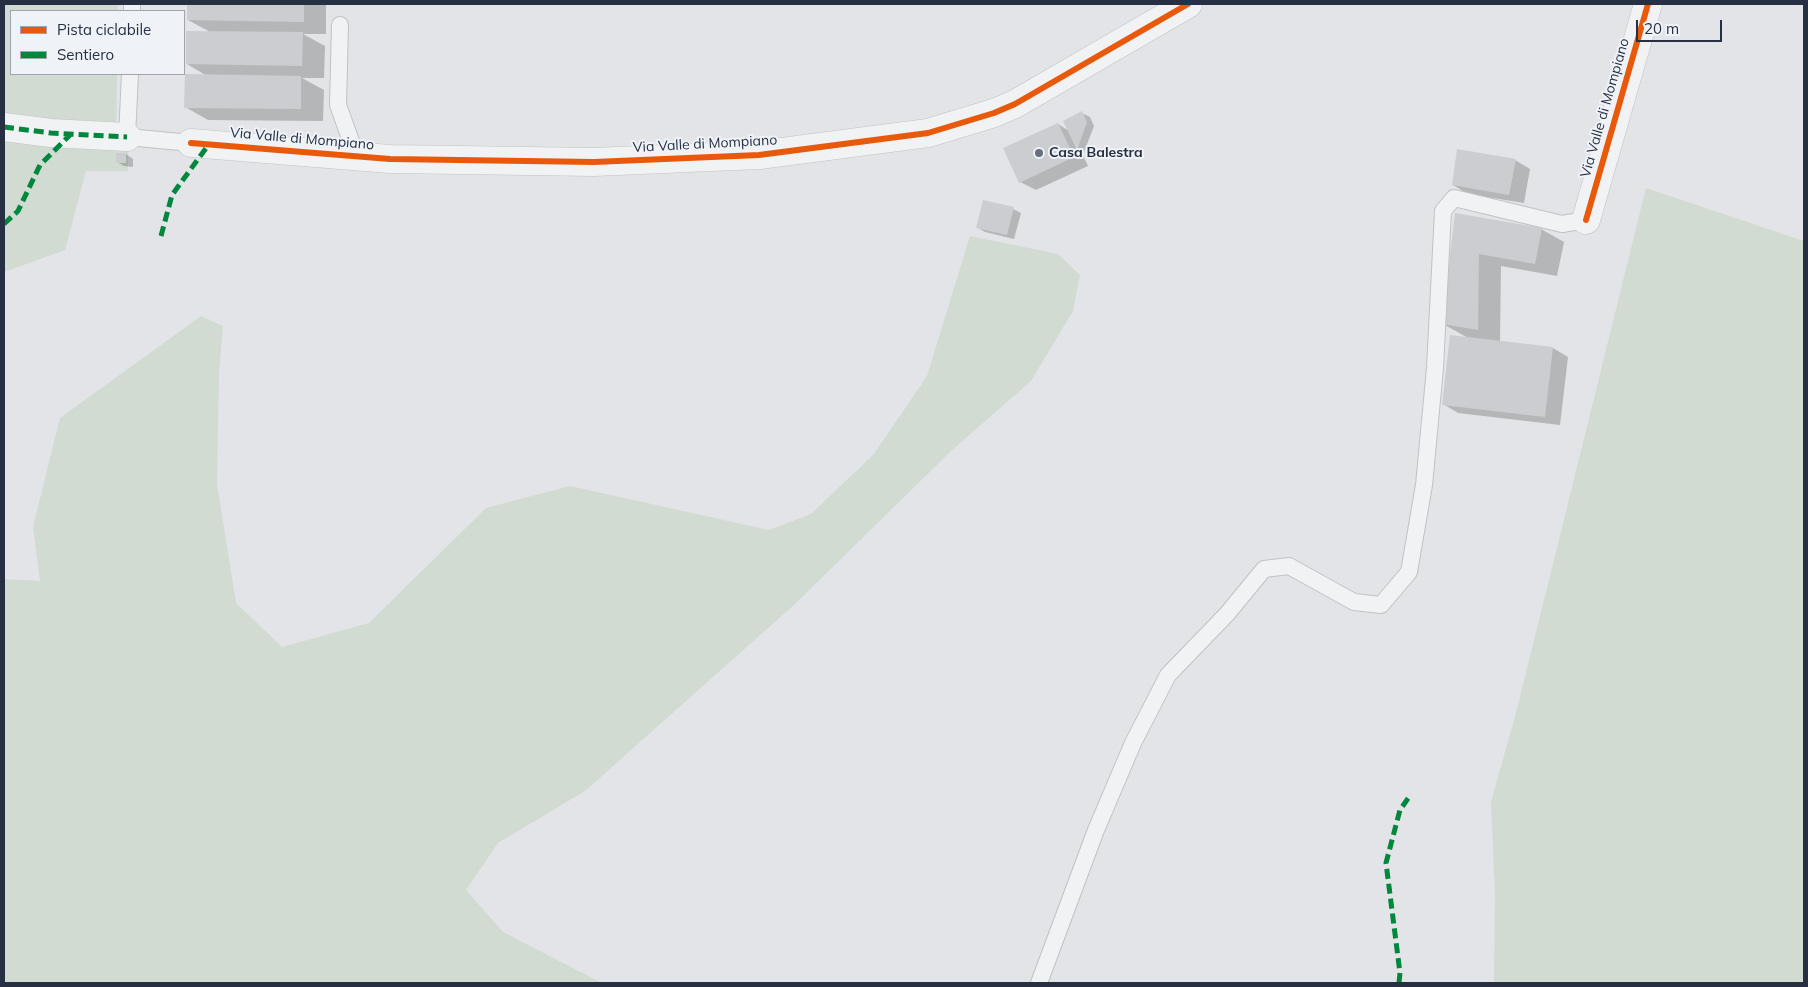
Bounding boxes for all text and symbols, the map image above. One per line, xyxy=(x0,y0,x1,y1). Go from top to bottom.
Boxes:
legend xyxy=(10,10,185,75)
scale bar xyxy=(1638,10,1724,42)
text: 20 m xyxy=(1644,19,1679,38)
text: Pista ciclabile xyxy=(57,20,151,39)
street label: Via Valle di Mompiano xyxy=(1577,36,1633,180)
text: Sentiero xyxy=(57,45,114,64)
street label: Via Valle di Mompiano xyxy=(229,124,375,154)
street label: Via Valle di Mompiano xyxy=(632,132,778,156)
place label: Casa Balestra xyxy=(1049,145,1143,161)
marker: Casa Balestra xyxy=(1033,147,1045,159)

